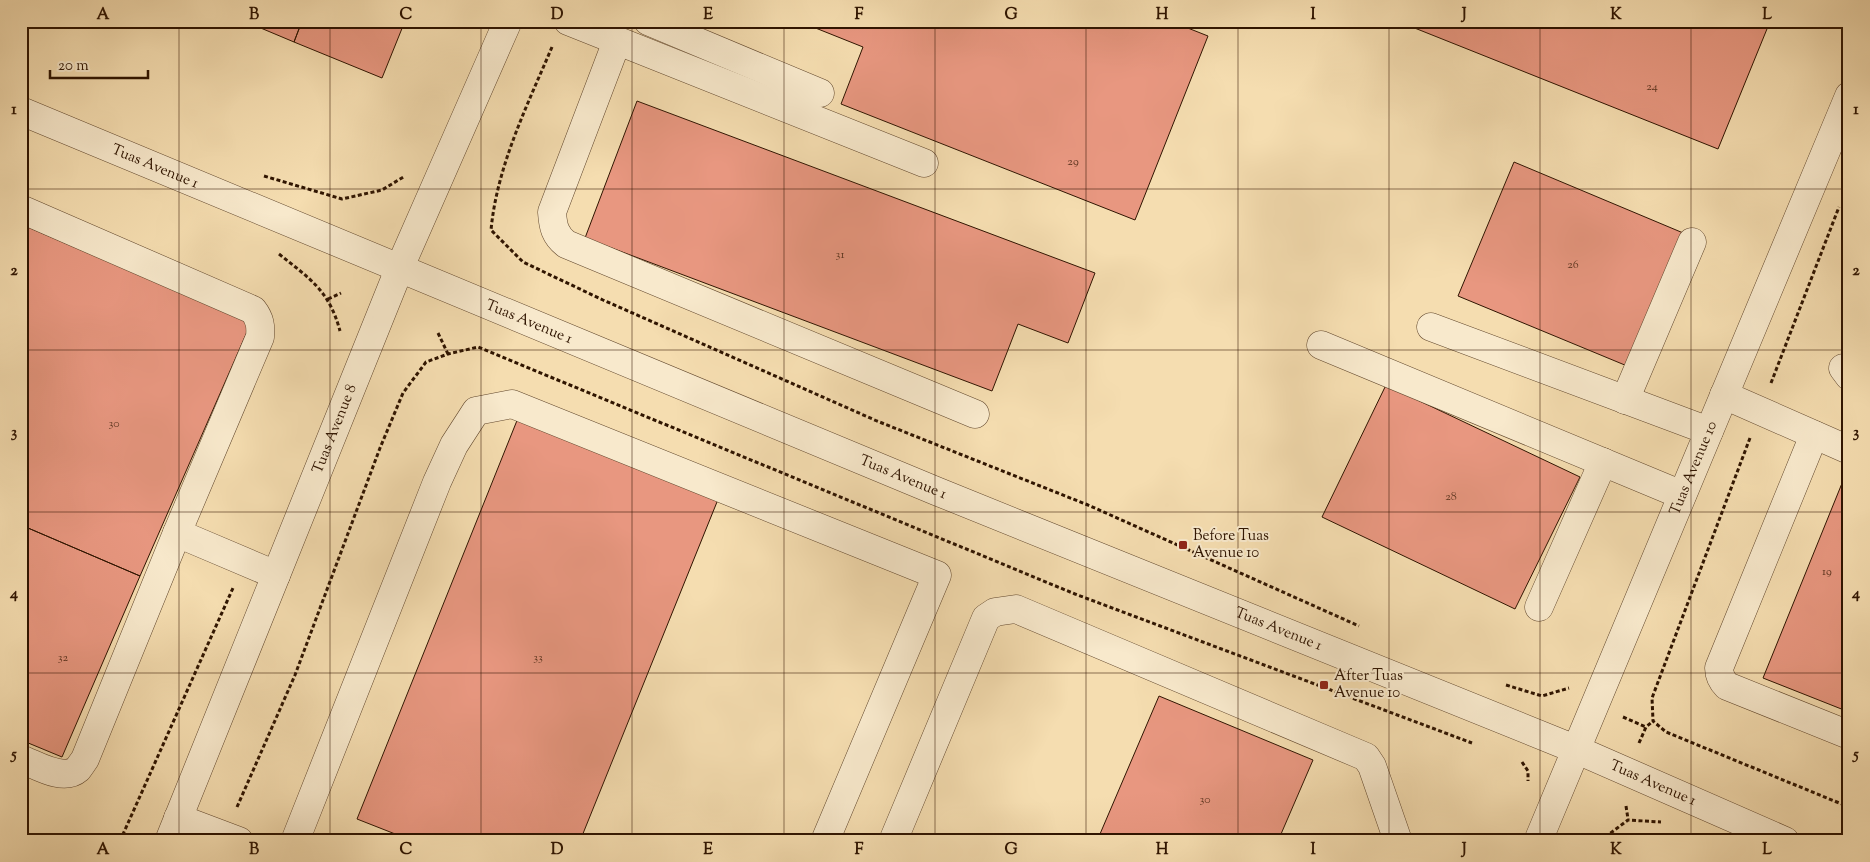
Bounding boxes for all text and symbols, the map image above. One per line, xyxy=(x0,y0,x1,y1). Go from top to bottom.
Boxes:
text: A xyxy=(97,4,110,27)
text: B xyxy=(249,4,259,27)
text: C xyxy=(400,4,413,27)
text: D xyxy=(551,4,564,27)
text: E xyxy=(703,4,713,27)
text: F xyxy=(855,4,864,27)
text: G xyxy=(1004,4,1018,27)
text: H xyxy=(1156,4,1169,27)
text: I xyxy=(1310,4,1316,27)
text: J xyxy=(1460,4,1467,27)
text: K xyxy=(1610,4,1622,27)
text: L xyxy=(1762,4,1772,27)
scale bar xyxy=(50,48,148,80)
text: 20 m xyxy=(58,56,89,77)
house number: 24 xyxy=(1646,78,1658,96)
text: 1 xyxy=(11,99,17,122)
text: 1 xyxy=(1853,99,1859,122)
street label: Tuas Avenue 1 xyxy=(108,139,202,194)
house number: 29 xyxy=(1067,153,1079,171)
house number: 31 xyxy=(836,246,844,264)
house number: 26 xyxy=(1567,256,1579,274)
text: 2 xyxy=(10,260,18,283)
text: 2 xyxy=(1852,260,1860,283)
street label: Tuas Avenue 1 xyxy=(482,295,576,349)
street label: Tuas Avenue 8 xyxy=(307,381,362,477)
house number: 30 xyxy=(108,415,120,433)
street label: Tuas Avenue 10 xyxy=(1665,418,1723,518)
text: 3 xyxy=(11,422,18,445)
text: 3 xyxy=(1853,422,1860,445)
street label: Tuas Avenue 1 xyxy=(856,450,950,505)
house number: 28 xyxy=(1445,488,1457,506)
place label: Before Tuas Avenue 10 xyxy=(1193,526,1269,564)
marker: Before Tuas Avenue 10 xyxy=(1177,539,1189,551)
house number: 19 xyxy=(1822,563,1832,581)
text: 4 xyxy=(9,583,18,606)
text: 4 xyxy=(1851,583,1860,606)
street label: Tuas Avenue 1 xyxy=(1232,602,1325,656)
house number: 32 xyxy=(58,649,69,667)
house number: 33 xyxy=(533,649,543,667)
place label: After Tuas Avenue 10 xyxy=(1334,666,1403,704)
marker: After Tuas Avenue 10 xyxy=(1318,679,1330,691)
text: 5 xyxy=(9,744,17,767)
text: 5 xyxy=(1851,744,1859,767)
street label: Tuas Avenue 1 xyxy=(1606,755,1699,811)
house number: 30 xyxy=(1199,791,1211,809)
text: A xyxy=(97,839,110,862)
text: B xyxy=(249,839,259,862)
text: C xyxy=(400,839,413,862)
text: D xyxy=(551,839,564,862)
text: E xyxy=(703,839,713,862)
text: F xyxy=(855,839,864,862)
text: G xyxy=(1004,839,1018,862)
text: H xyxy=(1156,839,1169,862)
text: I xyxy=(1310,839,1316,862)
text: J xyxy=(1460,839,1467,862)
text: K xyxy=(1610,839,1622,862)
text: L xyxy=(1762,839,1772,862)

